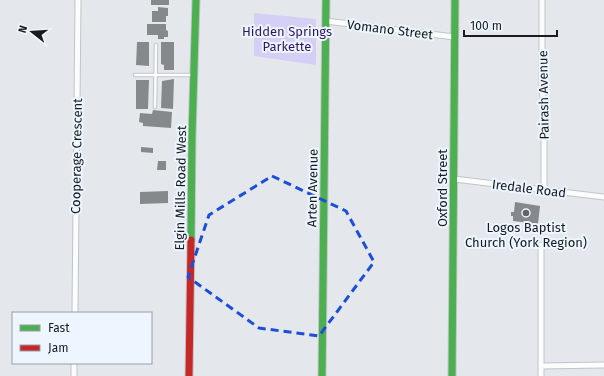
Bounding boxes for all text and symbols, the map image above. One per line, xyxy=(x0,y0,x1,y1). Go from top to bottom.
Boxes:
north arrow xyxy=(12,12,52,52)
scale bar xyxy=(464,12,557,38)
street label: Vomano Street xyxy=(346,17,434,42)
text: 100 m xyxy=(470,19,502,33)
text: N xyxy=(16,24,30,35)
park label: Hidden Springs Parkette xyxy=(242,24,332,54)
street label: Pairash Avenue xyxy=(535,50,552,140)
street label: Cooperage Crescent xyxy=(68,98,85,214)
street label: Elgin Mills Road West xyxy=(172,125,189,251)
street label: Arten Avenue xyxy=(304,149,321,227)
street label: Oxford Street xyxy=(435,149,450,227)
street label: Iredale Road xyxy=(491,177,567,200)
marker: Logos Baptist Church (York Region) xyxy=(521,208,531,218)
place label: Logos Baptist Church (York Region) xyxy=(465,220,587,250)
legend xyxy=(12,312,152,364)
text: Fast xyxy=(48,321,70,335)
text: Jam xyxy=(48,341,68,355)

